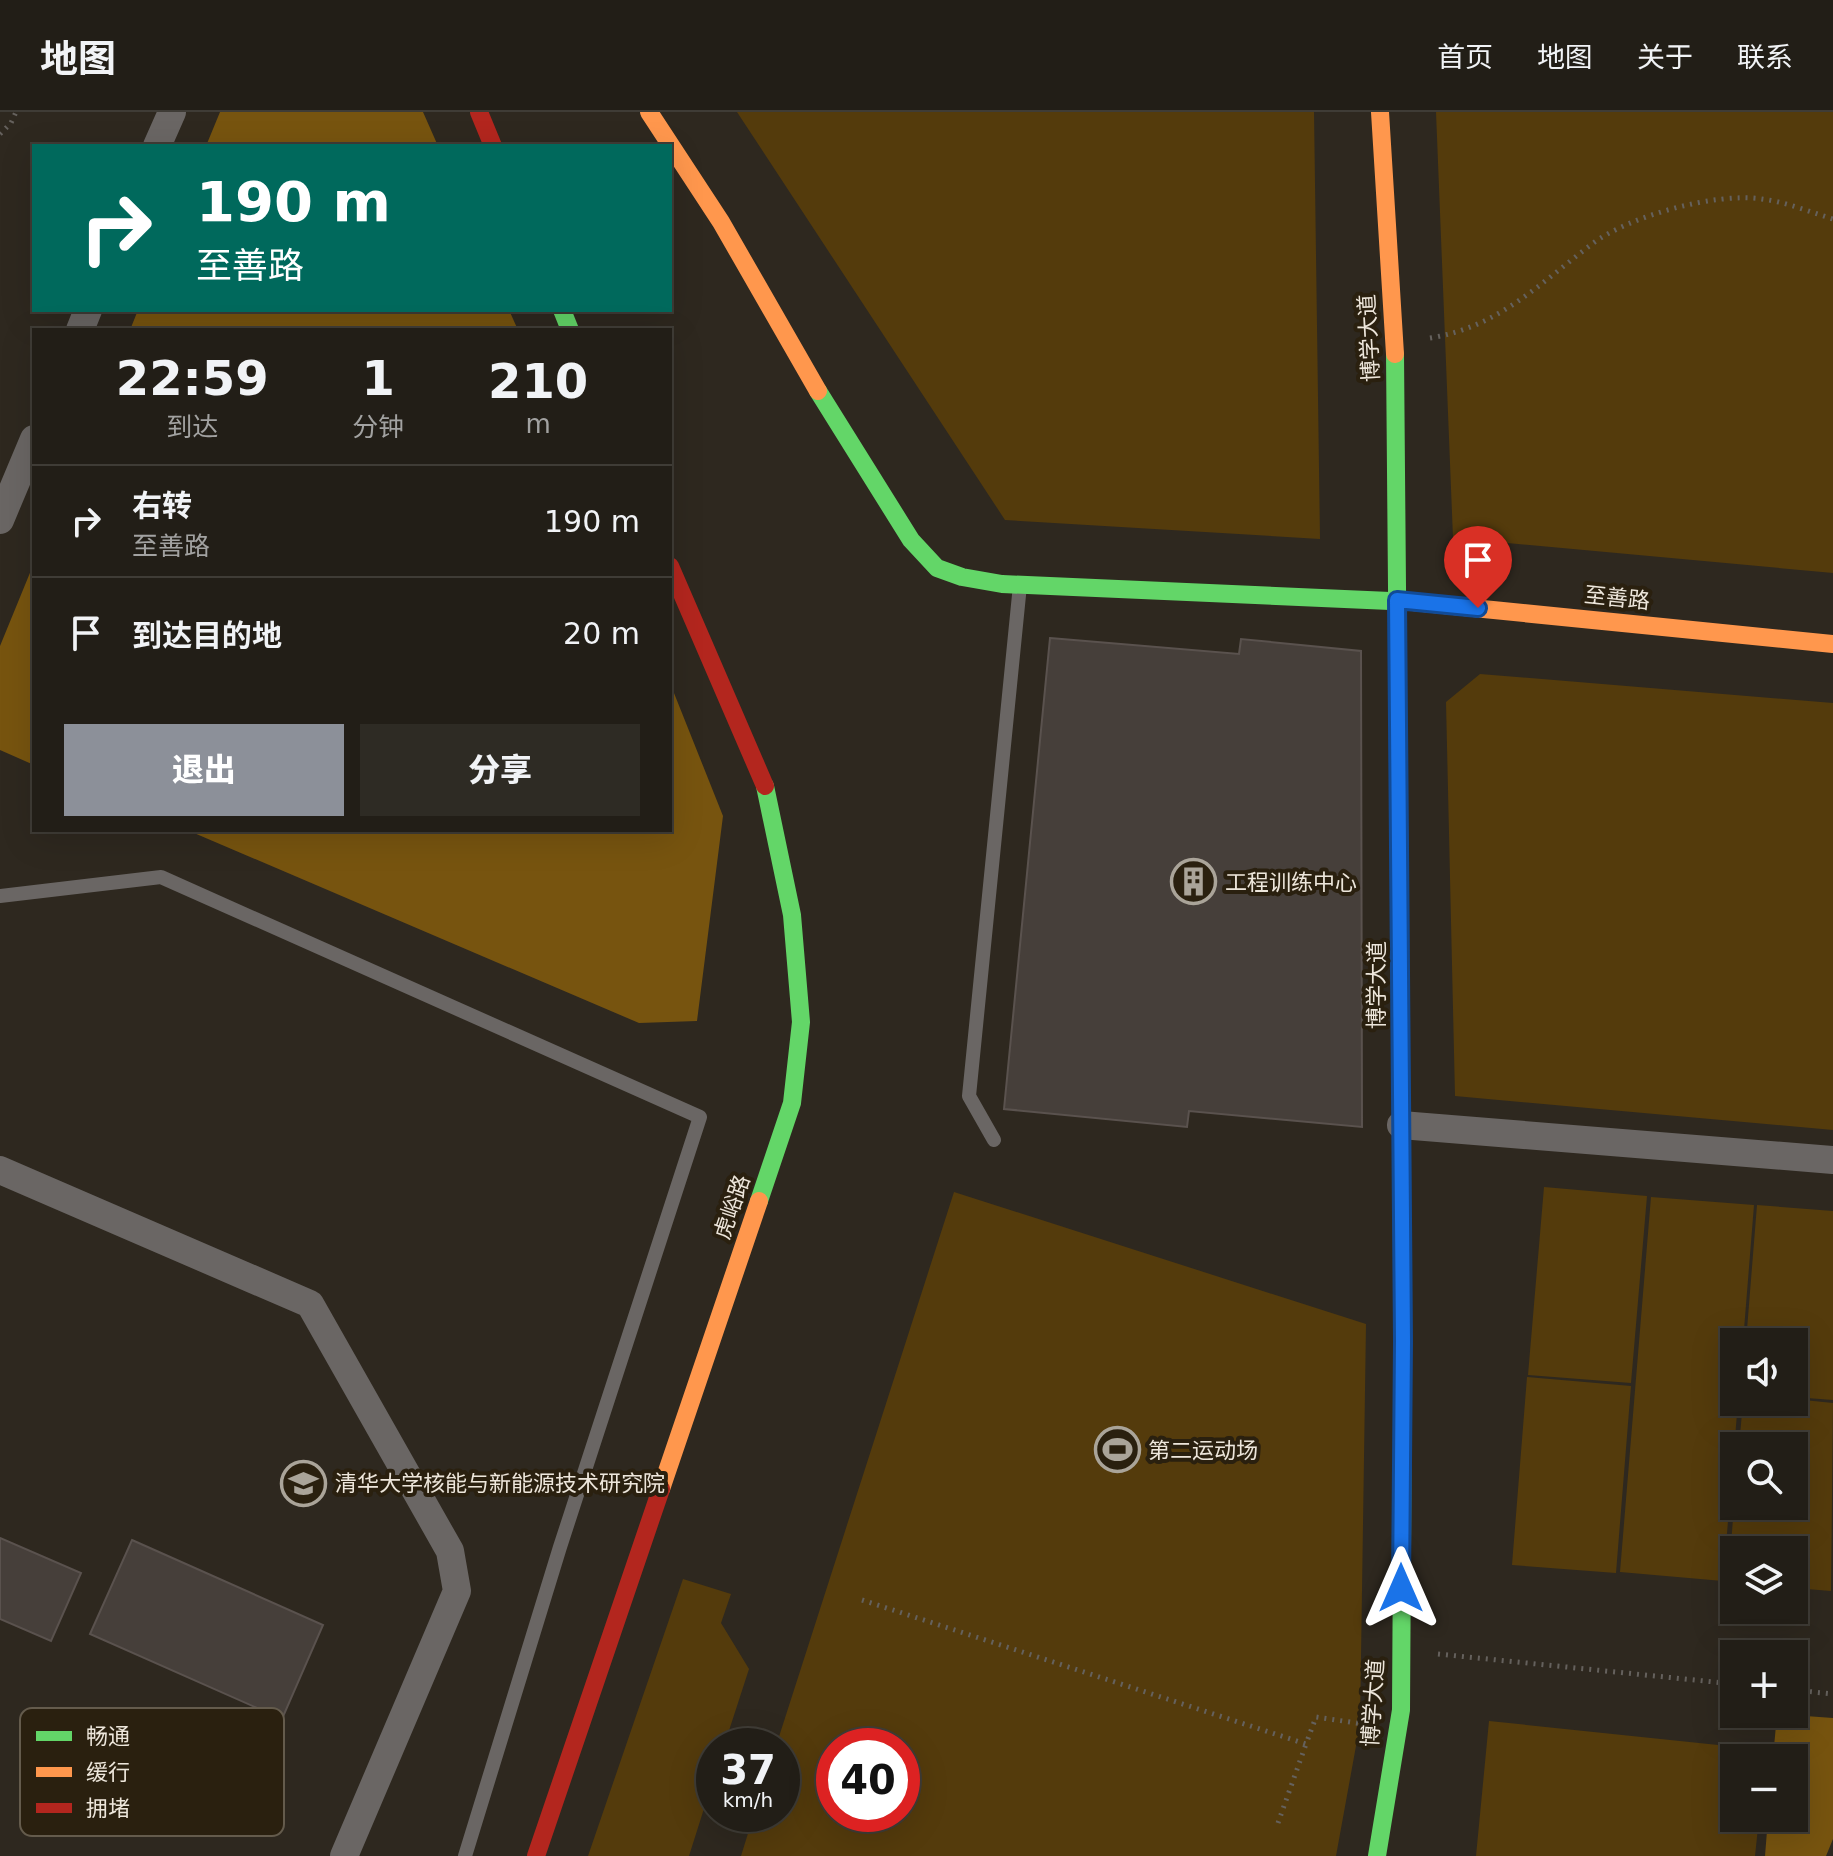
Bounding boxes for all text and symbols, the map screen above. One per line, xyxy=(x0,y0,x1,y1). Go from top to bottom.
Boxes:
text: 地图 xyxy=(40,37,116,81)
text: 首页 xyxy=(1437,41,1493,74)
text: 地图 xyxy=(1537,41,1593,74)
text: 关于 xyxy=(1637,41,1693,74)
text: 联系 xyxy=(1737,41,1793,74)
text: 190 m xyxy=(196,169,391,234)
icon: right xyxy=(64,176,168,280)
text: 至善路 xyxy=(196,245,304,286)
street label: 博学大道 xyxy=(1354,293,1384,383)
text: 22:59 xyxy=(116,350,269,406)
text: 1 xyxy=(362,350,395,406)
text: 210 xyxy=(488,353,588,409)
text: m xyxy=(525,409,551,439)
text: 到达 xyxy=(166,412,218,442)
text: 分钟 xyxy=(352,412,404,442)
text: 右转 xyxy=(132,488,192,523)
icon: right xyxy=(64,499,108,543)
text: 190 m xyxy=(544,504,640,539)
pin xyxy=(1444,526,1512,608)
text: 至善路 xyxy=(132,531,210,561)
icon: arrive xyxy=(1456,538,1500,582)
street label: 至善路 xyxy=(1583,582,1651,614)
icon: arrive xyxy=(64,611,108,655)
text: 20 m xyxy=(563,616,640,651)
text: 到达目的地 xyxy=(132,618,282,653)
button: 退出 xyxy=(64,724,344,816)
button: 分享 xyxy=(360,724,640,816)
building icon: 工程训练中心 xyxy=(1170,858,1218,906)
place label: 工程训练中心 xyxy=(1225,870,1357,895)
street label: 博学大道 xyxy=(1364,941,1389,1029)
street label: 虎峪路 xyxy=(709,1172,755,1242)
map controls xyxy=(1720,1328,1808,1832)
button: sound xyxy=(1720,1328,1808,1416)
sports icon: 第二运动场 xyxy=(1093,1426,1141,1474)
button: search xyxy=(1720,1432,1808,1520)
place label: 第二运动场 xyxy=(1148,1438,1258,1463)
school or university icon: 清华大学核能与新能源技术研究院 xyxy=(280,1459,328,1507)
place label: 清华大学核能与新能源技术研究院 xyxy=(335,1471,665,1496)
button: layers xyxy=(1720,1536,1808,1624)
position arrow xyxy=(1359,1546,1443,1630)
button: + xyxy=(1720,1640,1808,1728)
street label: 博学大道 xyxy=(1357,1658,1389,1748)
legend xyxy=(20,1708,284,1836)
text: 畅通 xyxy=(86,1724,130,1749)
speed limit sign: 40 xyxy=(816,1728,920,1832)
button: − xyxy=(1720,1744,1808,1832)
text: 37 xyxy=(720,1747,776,1793)
text: 缓行 xyxy=(86,1760,130,1785)
text: km/h xyxy=(723,1788,773,1812)
text: 拥堵 xyxy=(86,1796,130,1821)

